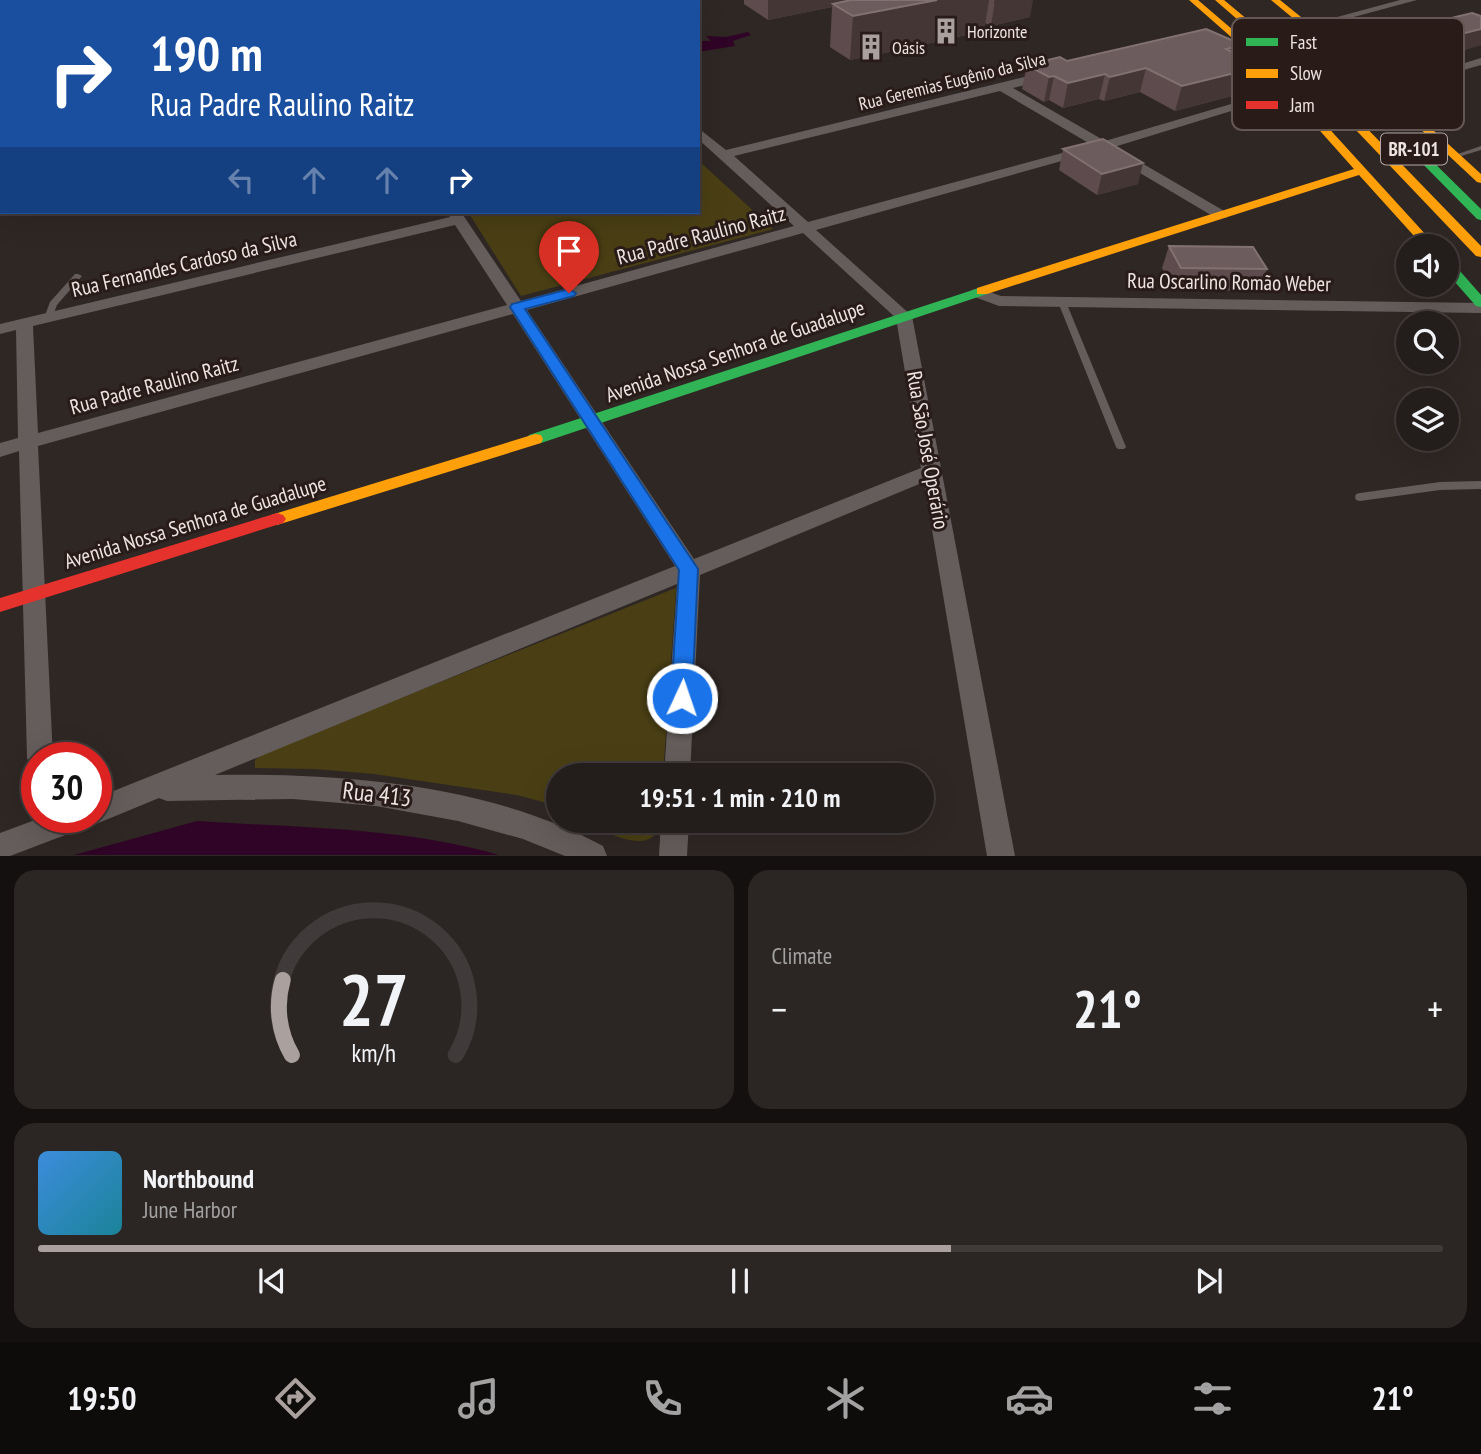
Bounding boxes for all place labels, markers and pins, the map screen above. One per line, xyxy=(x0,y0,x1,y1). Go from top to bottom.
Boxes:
building icon: Horizonte xyxy=(931,16,961,46)
place label: Horizonte xyxy=(967,20,1027,43)
building icon: Oásis xyxy=(856,32,886,62)
place label: Oásis xyxy=(892,36,925,59)
pin xyxy=(539,221,599,293)

